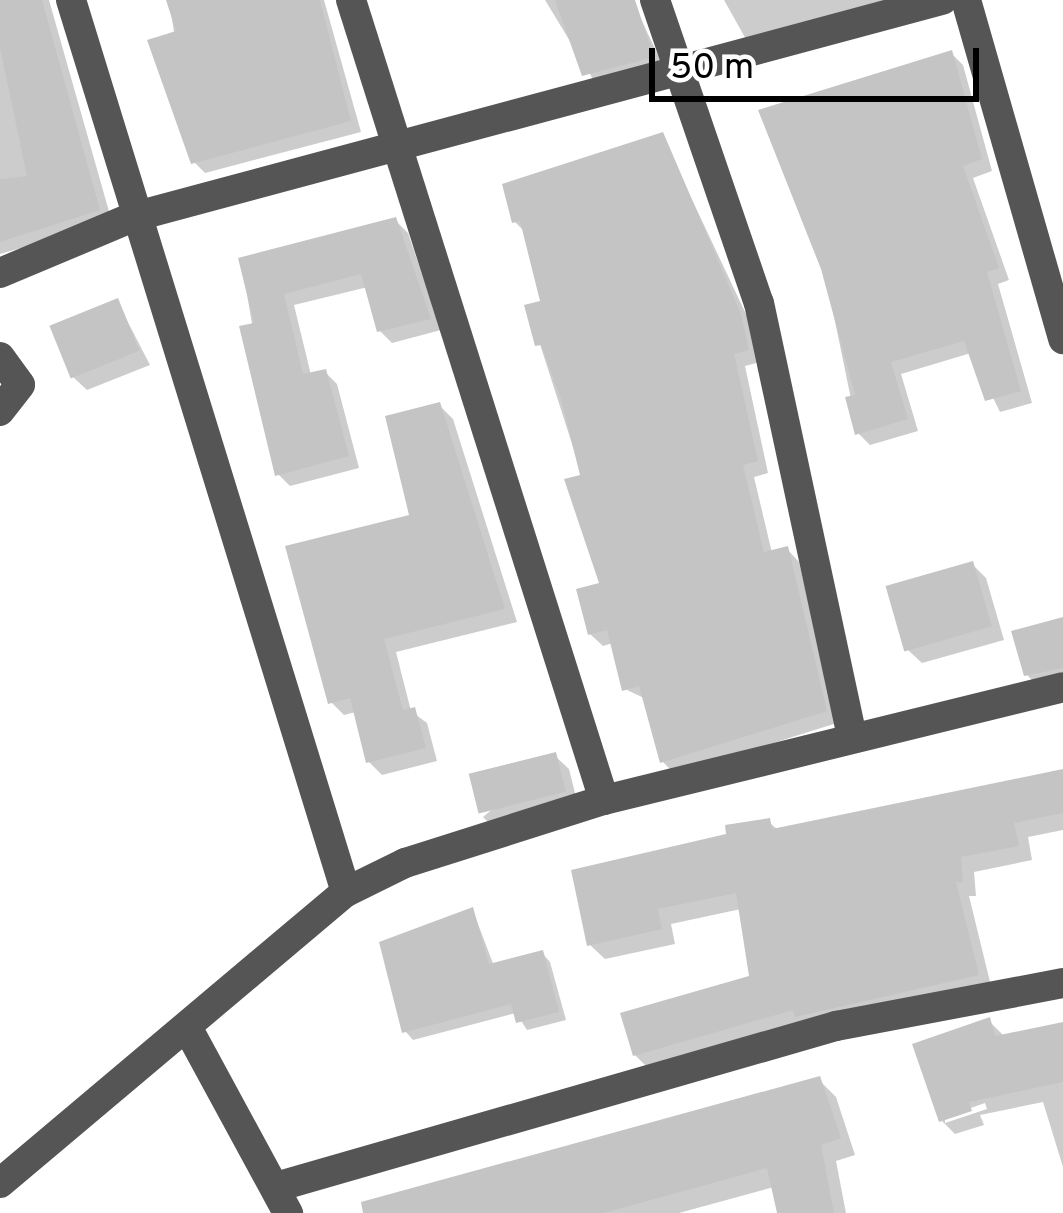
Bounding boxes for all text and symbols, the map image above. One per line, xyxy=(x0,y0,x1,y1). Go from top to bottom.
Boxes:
scale bar xyxy=(655,24,985,98)
text: 50 m xyxy=(670,46,754,92)

